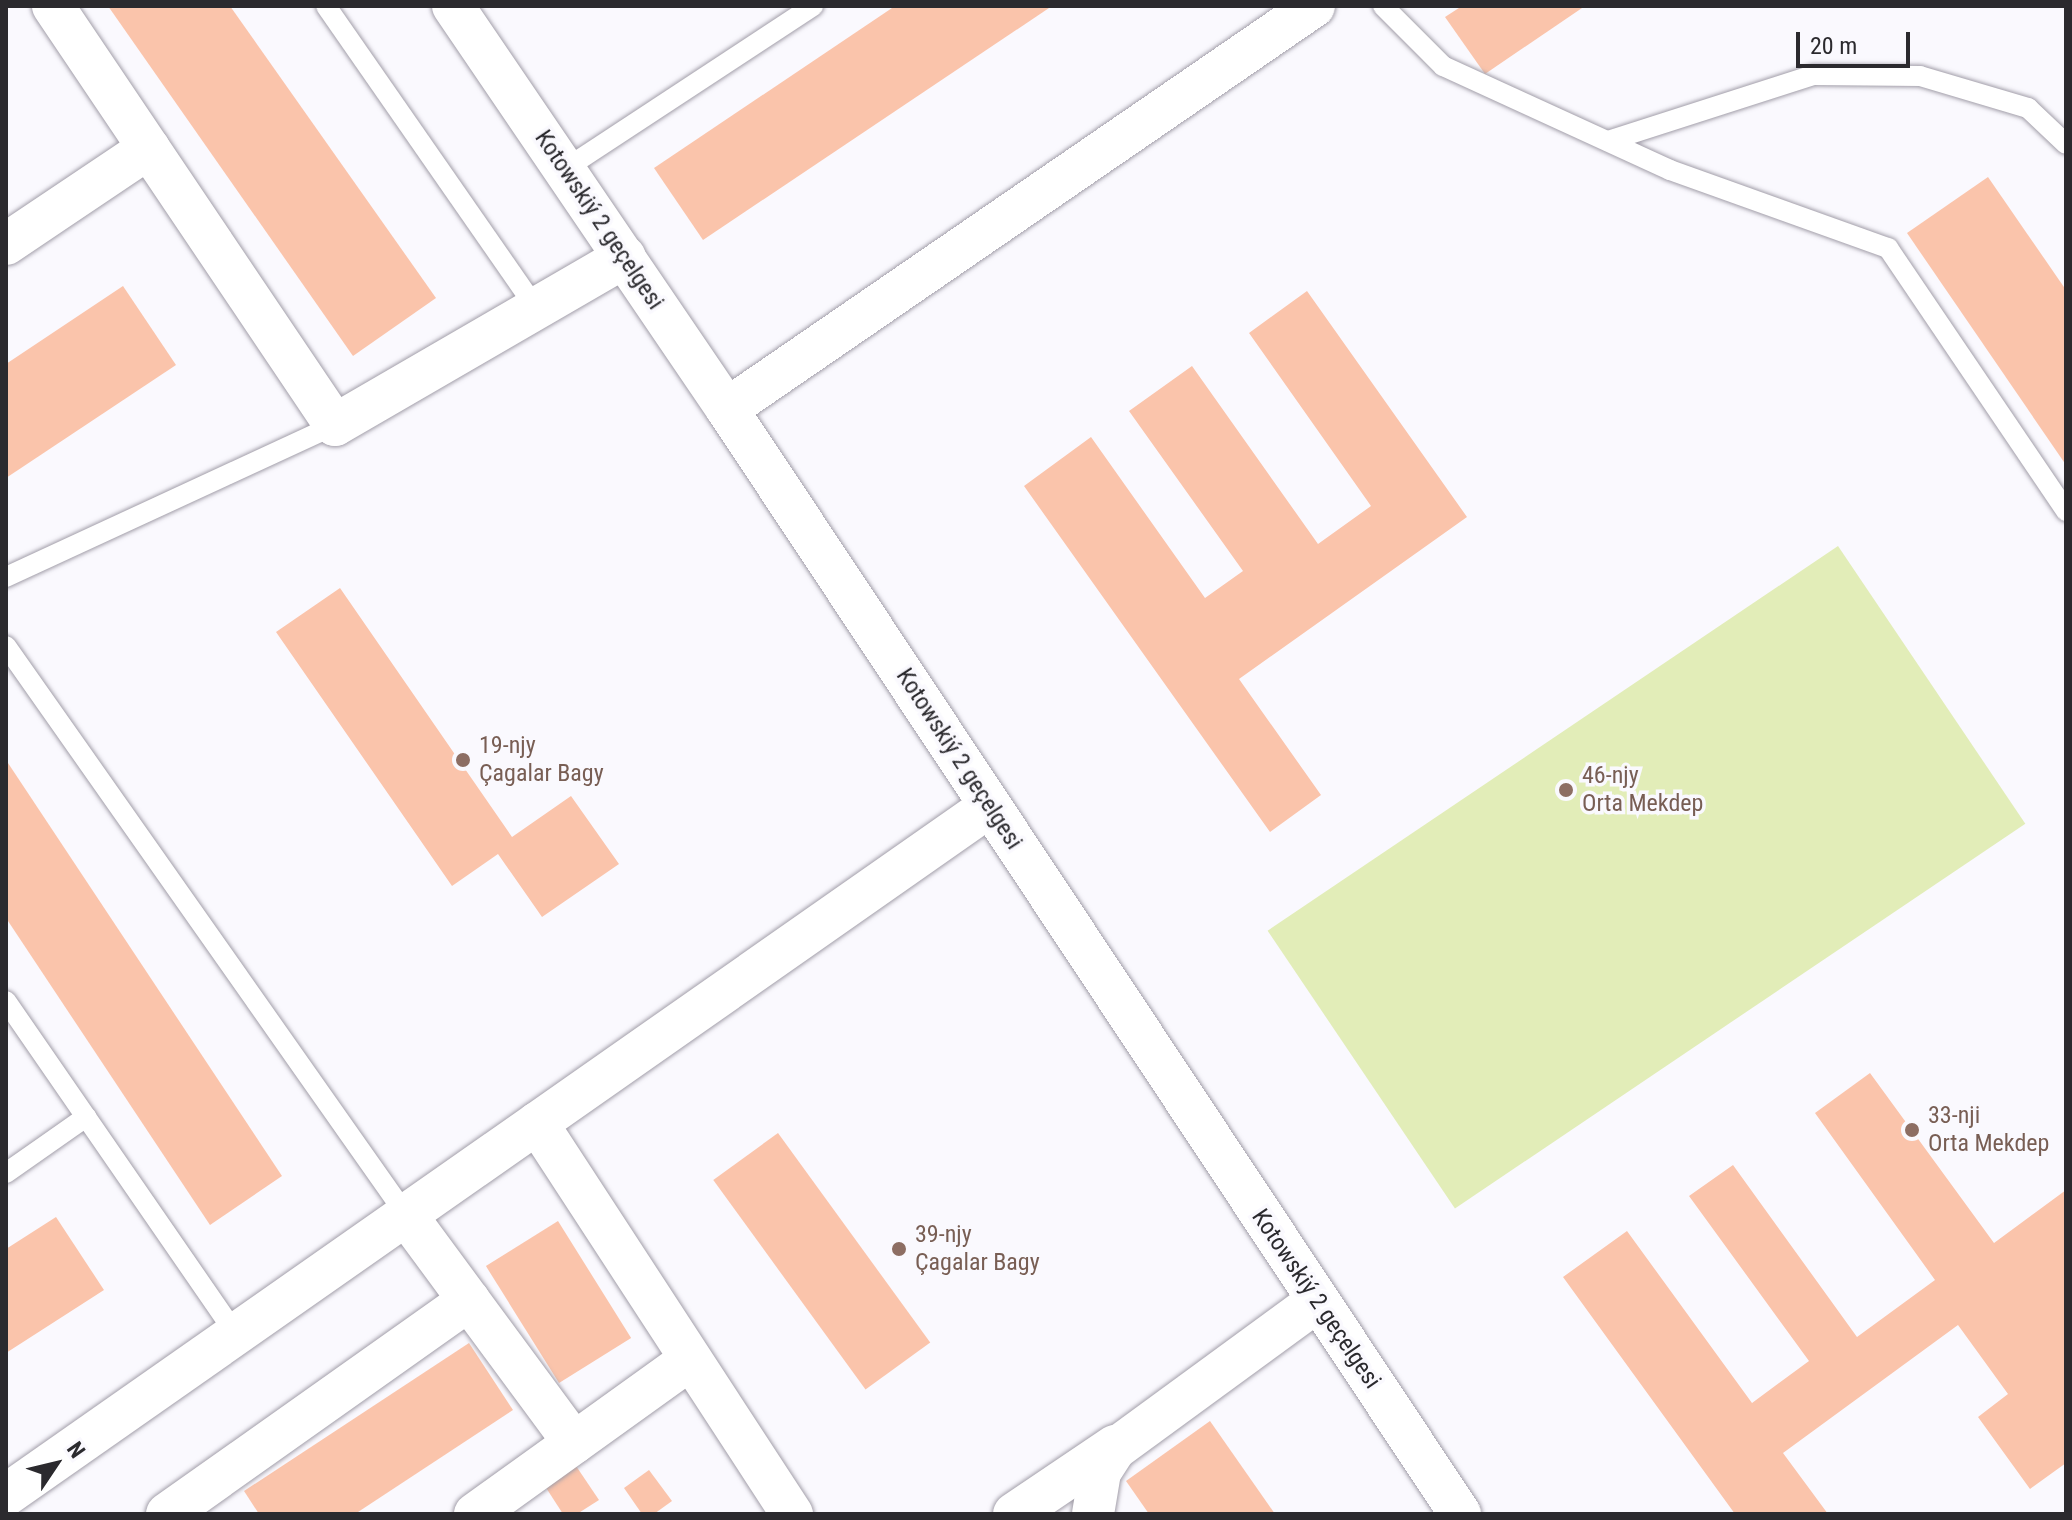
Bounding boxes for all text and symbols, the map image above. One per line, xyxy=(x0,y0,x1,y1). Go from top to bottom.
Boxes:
scale bar xyxy=(1800,16,1914,66)
text: 20 m xyxy=(1810,32,1857,60)
street label: Kotowskiý 2 geçelgesi xyxy=(528,125,670,315)
street label: Kotowskiý 2 geçelgesi xyxy=(890,663,1028,855)
place label: 19-njy Çagalar Bagy xyxy=(479,732,604,788)
marker: 19-njy Çagalar Bagy xyxy=(454,751,472,769)
place label: 46-njy Orta Mekdep xyxy=(1582,762,1703,818)
marker: 46-njy Orta Mekdep xyxy=(1557,781,1575,799)
place label: 33-nji Orta Mekdep xyxy=(1928,1102,2049,1158)
marker: 33-nji Orta Mekdep xyxy=(1903,1121,1921,1139)
street label: Kotowskiý 2 geçelgesi xyxy=(1245,1204,1387,1394)
place label: 39-njy Çagalar Bagy xyxy=(915,1221,1040,1277)
marker: 39-njy Çagalar Bagy xyxy=(890,1240,908,1258)
north arrow xyxy=(16,1424,96,1504)
text: N xyxy=(62,1437,90,1463)

